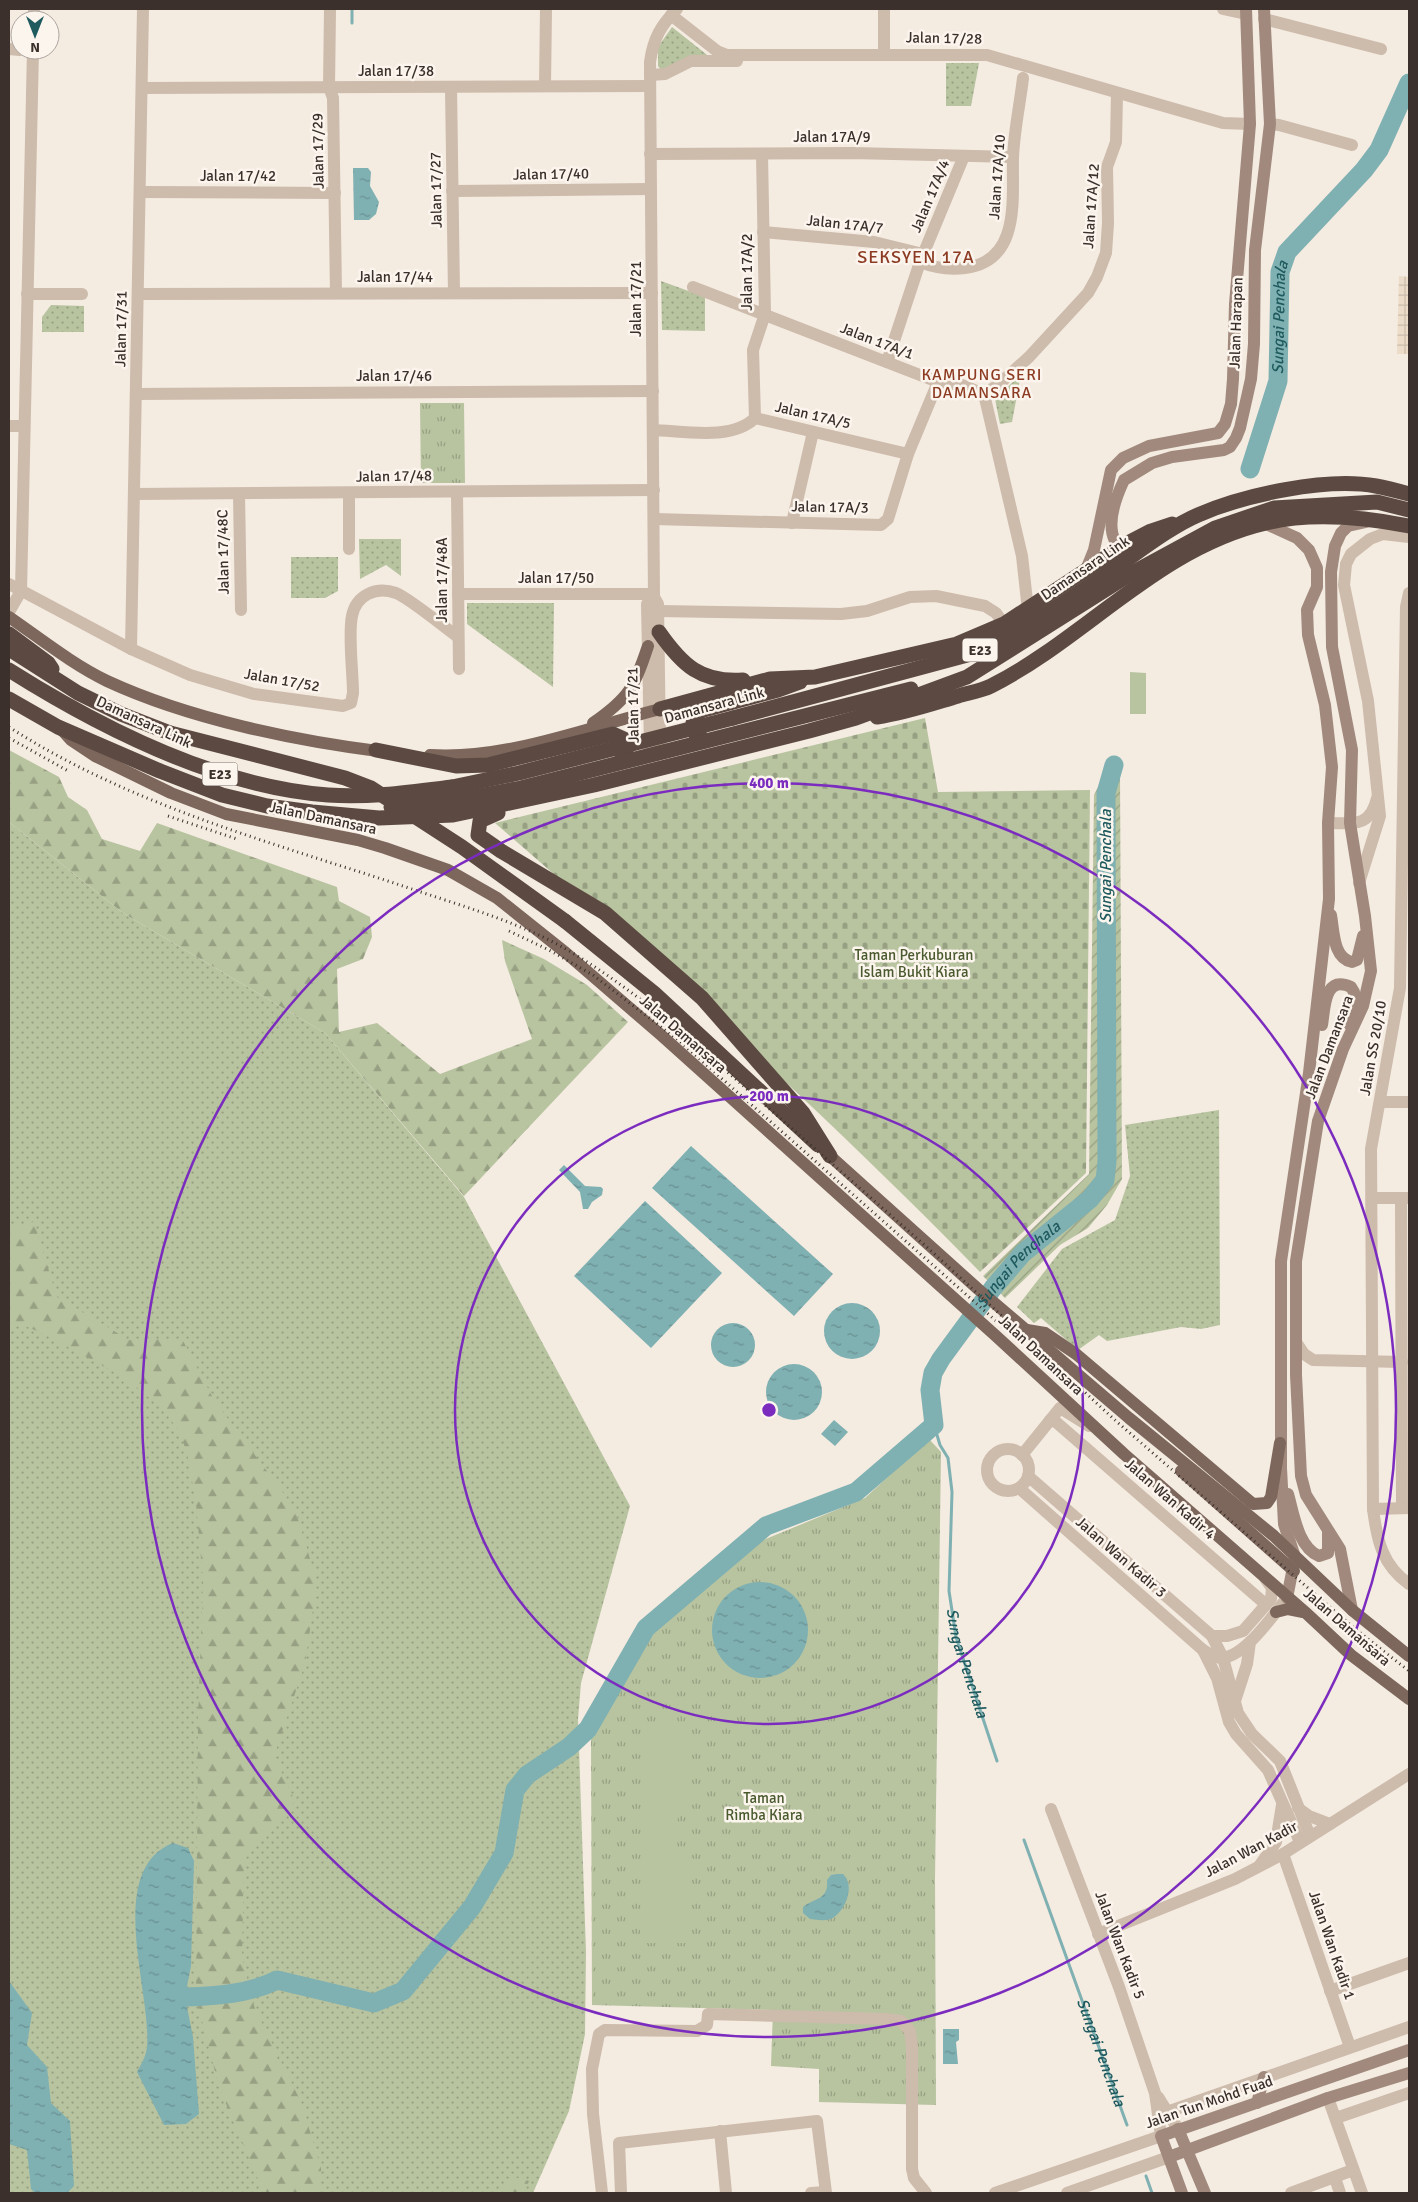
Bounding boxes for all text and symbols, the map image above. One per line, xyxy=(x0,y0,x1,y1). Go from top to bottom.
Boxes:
north arrow xyxy=(10,10,60,60)
street label: Jalan 17/28 xyxy=(906,28,982,48)
text: N xyxy=(30,39,40,56)
street label: Jalan 17/38 xyxy=(358,62,434,80)
street label: Jalan 17/29 xyxy=(308,113,328,189)
street label: Jalan 17A/9 xyxy=(793,128,871,146)
street label: Jalan 17A/10 xyxy=(985,134,1009,220)
street label: Jalan 17/27 xyxy=(426,152,446,228)
street label: Jalan 17A/4 xyxy=(907,157,953,235)
street label: Jalan 17A/12 xyxy=(1079,163,1103,249)
street label: Jalan 17/40 xyxy=(513,164,589,184)
street label: Jalan 17/42 xyxy=(200,167,276,185)
street label: Jalan 17A/7 xyxy=(806,211,884,237)
street label: Jalan 17A/2 xyxy=(738,233,756,311)
district label: SEKSYEN 17A xyxy=(857,246,975,268)
water label: Sungai Penchala xyxy=(1268,257,1293,374)
street label: Jalan 17/21 xyxy=(627,261,645,337)
street label: Jalan 17/44 xyxy=(357,268,433,286)
street label: Jalan Harapan xyxy=(1225,277,1247,369)
street label: Jalan 17/31 xyxy=(111,291,131,367)
street label: Jalan 17A/1 xyxy=(838,319,916,363)
district label: KAMPUNG SERI DAMANSARA xyxy=(922,365,1042,403)
street label: Jalan 17/46 xyxy=(356,367,432,385)
street label: Jalan 17A/5 xyxy=(773,398,853,432)
street label: Jalan 17/48 xyxy=(356,466,432,486)
street label: Jalan 17A/3 xyxy=(791,497,869,517)
street label: Jalan 17/48C xyxy=(213,509,233,595)
street label: Damansara Link xyxy=(1037,532,1133,604)
street label: Jalan 17/48A xyxy=(433,537,451,623)
street label: Jalan 17/50 xyxy=(518,569,594,587)
road number: E23 xyxy=(962,638,998,662)
street label: Jalan 17/52 xyxy=(243,665,321,695)
street label: Jalan 17/21 xyxy=(623,667,643,743)
street label: Damansara Link xyxy=(662,683,766,727)
street label: Damansara Link xyxy=(94,692,195,752)
road number: E23 xyxy=(202,762,238,786)
text: 400 m xyxy=(749,774,789,792)
street label: Jalan Damansara xyxy=(268,798,378,838)
water label: Sungai Penchala xyxy=(1096,808,1116,923)
park label: Taman Perkuburan Islam Bukit Kiara xyxy=(855,946,973,981)
street label: Jalan Damansara xyxy=(636,991,730,1077)
street label: Jalan Damansara xyxy=(1301,993,1357,1101)
street label: Jalan SS 20/10 xyxy=(1356,999,1390,1097)
text: 200 m xyxy=(749,1087,789,1105)
water label: Sungai Penchala xyxy=(972,1216,1065,1312)
street label: Jalan Damansara xyxy=(995,1311,1087,1399)
centre of rings xyxy=(760,1401,778,1419)
street label: Jalan Wan Kadir 4 xyxy=(1121,1455,1219,1543)
street label: Jalan Wan Kadir 3 xyxy=(1072,1513,1170,1601)
street label: Jalan Damansara xyxy=(1300,1584,1394,1670)
water label: Sungai Penchala xyxy=(942,1607,992,1721)
park label: Taman Rimba Kiara xyxy=(725,1789,803,1824)
street label: Jalan Wan Kadir xyxy=(1201,1817,1301,1881)
street label: Jalan Wan Kadir 1 xyxy=(1305,1888,1359,2002)
street label: Jalan Wan Kadir 5 xyxy=(1091,1889,1149,2001)
water label: Sungai Penchala xyxy=(1072,1996,1130,2110)
street label: Jalan Tun Mohd Fuad xyxy=(1143,2072,1275,2132)

